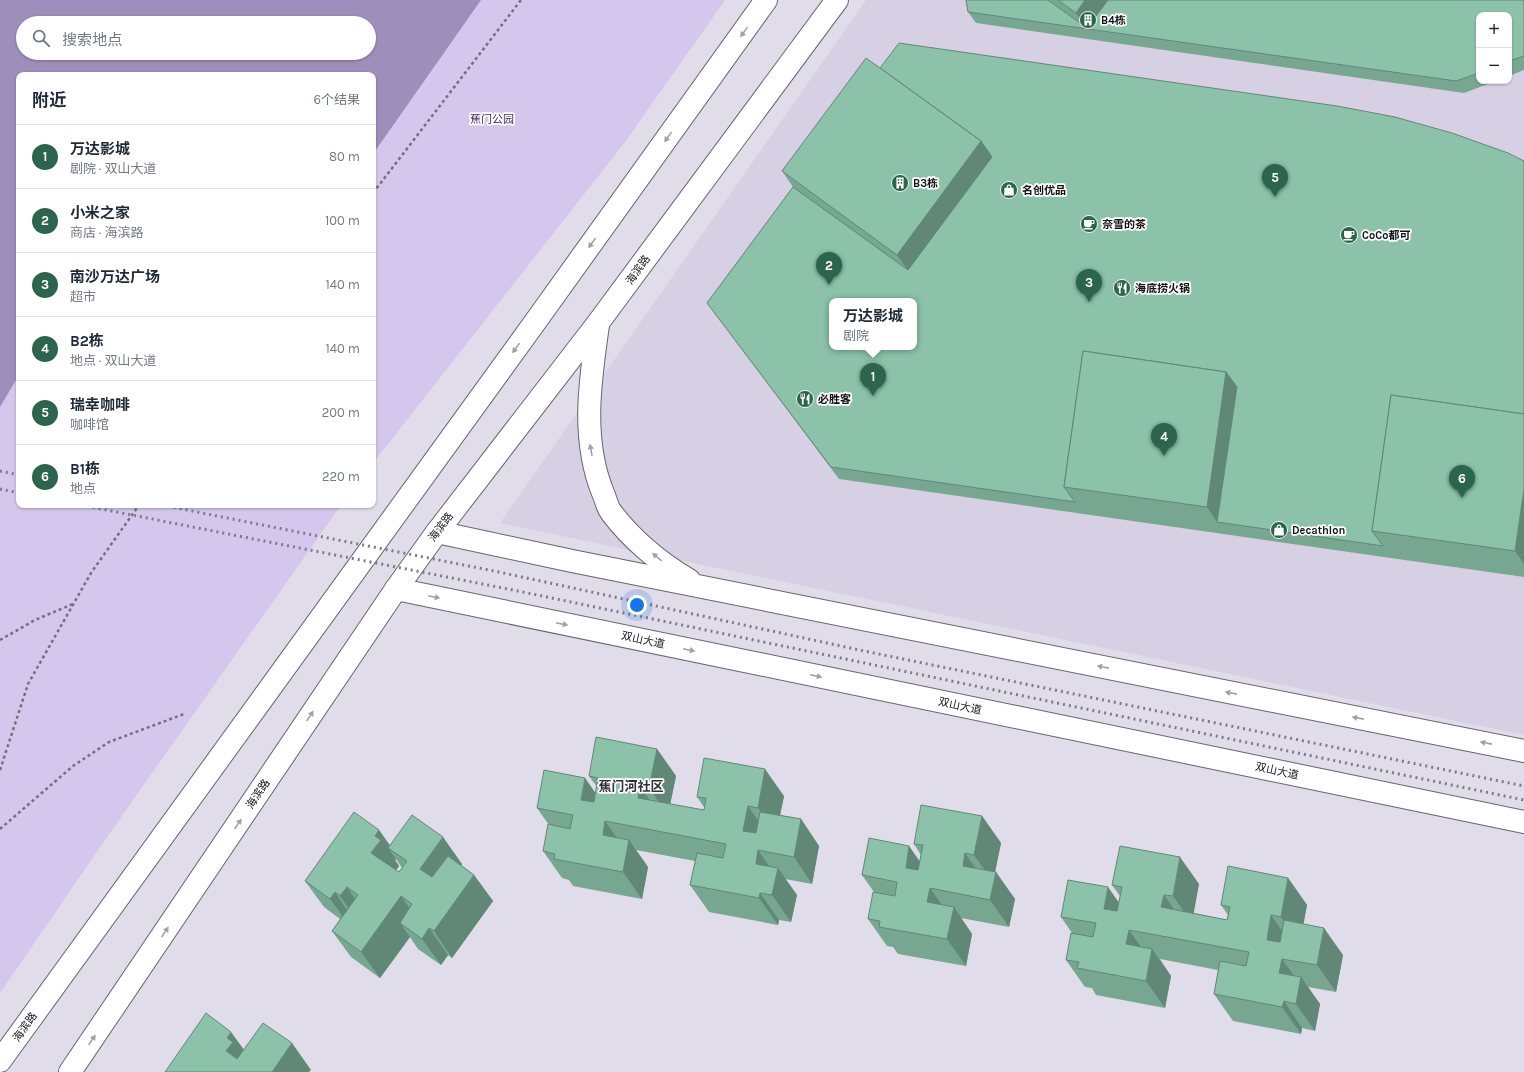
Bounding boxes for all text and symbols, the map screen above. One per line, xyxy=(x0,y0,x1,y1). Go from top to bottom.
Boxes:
building icon: B4栋 xyxy=(1078,10,1098,30)
map controls xyxy=(1476,12,1512,84)
button: + xyxy=(1476,12,1512,48)
place label: B4栋 xyxy=(1101,14,1126,27)
search box xyxy=(16,16,376,60)
one-way arrow xyxy=(740,26,748,37)
icon: search xyxy=(30,27,52,49)
text: 搜索地点 xyxy=(62,31,122,49)
button: − xyxy=(1476,48,1512,84)
text: 附近 xyxy=(32,90,66,110)
text: 6个结果 xyxy=(314,92,360,107)
park label: 蕉门公园 xyxy=(470,113,514,126)
one-way arrow xyxy=(664,132,672,143)
text: 万达影城 xyxy=(70,140,130,158)
text: 1 xyxy=(43,149,47,164)
text: 80 m xyxy=(329,149,360,164)
text: 剧院 · 双山大道 xyxy=(70,161,157,176)
pin: 5 xyxy=(1262,164,1288,197)
building icon: B3栋 xyxy=(890,173,910,193)
place label: B3栋 xyxy=(913,177,938,190)
shop icon: 名创优品 xyxy=(999,180,1019,200)
place label: 名创优品 xyxy=(1022,184,1066,197)
text: 小米之家 xyxy=(70,204,130,222)
text: 2 xyxy=(41,213,49,228)
text: 100 m xyxy=(325,213,360,228)
cafe icon: 奈雪的茶 xyxy=(1079,214,1099,234)
place label: 奈雪的茶 xyxy=(1102,218,1146,231)
text: 商店 · 海滨路 xyxy=(70,225,144,240)
cafe icon: CoCo都可 xyxy=(1339,225,1359,245)
place label: CoCo都可 xyxy=(1362,229,1410,242)
one-way arrow xyxy=(588,238,596,248)
pin: 2 xyxy=(816,252,842,285)
street label: 海滨路 xyxy=(623,253,653,287)
text: 南沙万达广场 xyxy=(70,268,160,286)
pin: 3 xyxy=(1076,269,1102,302)
text: 3 xyxy=(41,277,49,292)
text: 140 m xyxy=(325,277,360,292)
restaurant icon: 海底捞火锅 xyxy=(1112,278,1132,298)
place label: 海底捞火锅 xyxy=(1135,282,1190,295)
text: 超市 xyxy=(70,289,96,304)
popup xyxy=(829,298,917,350)
text: 万达影城 xyxy=(843,307,903,325)
text: 剧院 xyxy=(843,328,869,343)
text: B2栋 xyxy=(70,332,104,350)
text: 4 xyxy=(41,341,49,356)
text: 140 m xyxy=(325,341,360,356)
one-way arrow xyxy=(512,343,520,354)
text: 地点 · 双山大道 xyxy=(70,353,157,368)
pin: 1 xyxy=(860,363,886,396)
restaurant icon: 必胜客 xyxy=(795,389,815,409)
place label: 必胜客 xyxy=(818,393,851,406)
text: 瑞幸咖啡 xyxy=(70,396,130,414)
text: 5 xyxy=(41,405,49,420)
text: 200 m xyxy=(322,405,360,420)
text: 咖啡馆 xyxy=(70,417,109,432)
pin: 4 xyxy=(1151,423,1177,456)
one-way arrow xyxy=(588,444,594,456)
text: B1栋 xyxy=(70,460,100,478)
pin: 6 xyxy=(1449,465,1475,498)
text: 6 xyxy=(41,469,49,484)
text: 220 m xyxy=(322,469,360,484)
text: 地点 xyxy=(70,481,96,496)
street label: 海滨路 xyxy=(426,510,456,544)
shop icon: Decathlon xyxy=(1269,520,1289,540)
place label: Decathlon xyxy=(1292,524,1345,537)
one-way arrow xyxy=(651,553,662,562)
one-way arrow xyxy=(428,595,441,601)
your location xyxy=(627,595,647,615)
one-way arrow xyxy=(556,621,568,627)
street label: 双山大道 xyxy=(620,629,666,651)
one-way arrow xyxy=(683,647,695,653)
one-way arrow xyxy=(1097,664,1109,670)
one-way arrow xyxy=(810,673,823,679)
one-way arrow xyxy=(1225,689,1237,695)
street label: 双山大道 xyxy=(937,695,983,717)
one-way arrow xyxy=(307,711,314,722)
one-way arrow xyxy=(1352,715,1364,721)
one-way arrow xyxy=(1480,740,1492,746)
street label: 双山大道 xyxy=(1254,760,1300,782)
street label: 海滨路 xyxy=(243,777,273,811)
district label: 蕉门河社区 xyxy=(598,779,664,794)
one-way arrow xyxy=(234,819,242,829)
one-way arrow xyxy=(161,927,169,937)
street label: 海滨路 xyxy=(10,1010,40,1044)
one-way arrow xyxy=(88,1034,96,1045)

